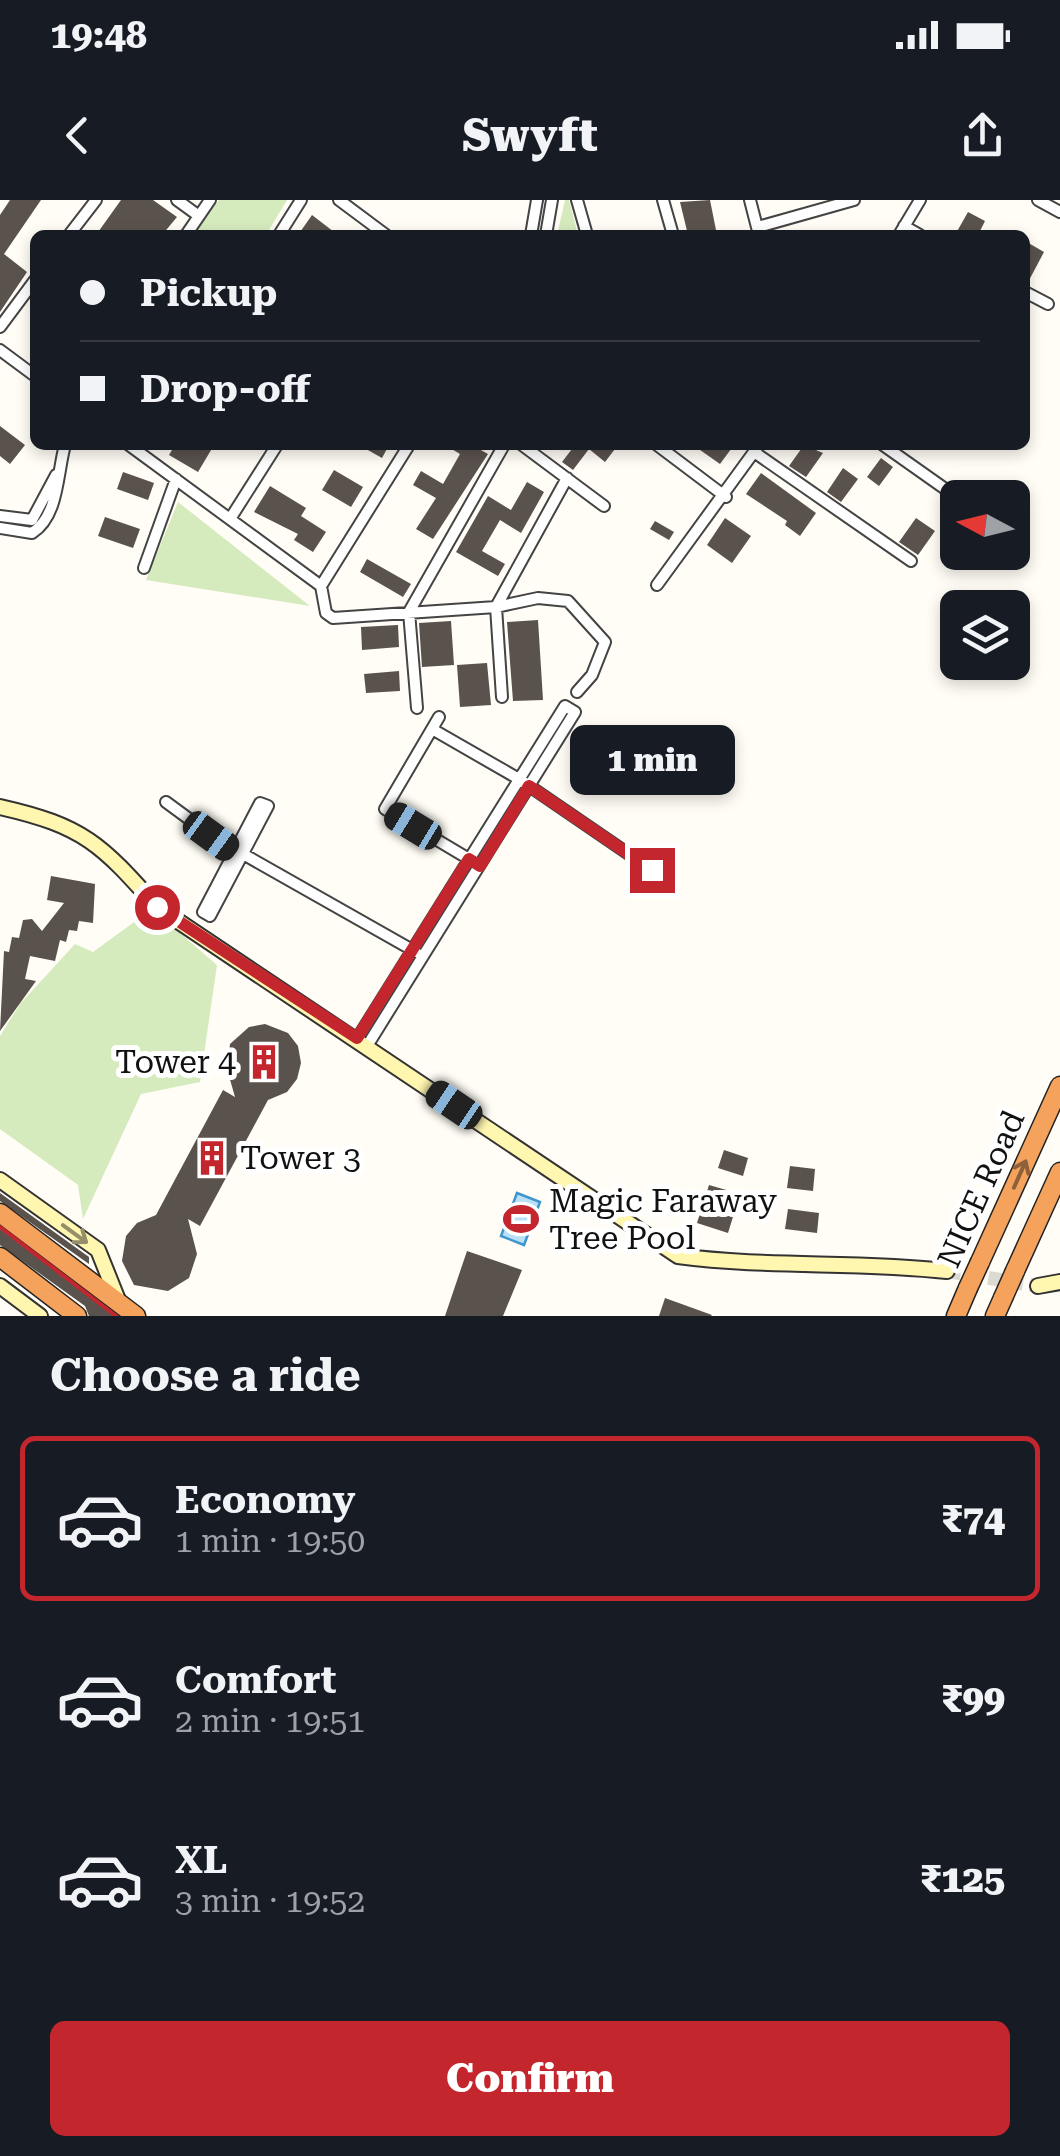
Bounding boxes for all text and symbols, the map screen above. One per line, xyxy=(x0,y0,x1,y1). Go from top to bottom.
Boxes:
text: 19:48 xyxy=(50,13,147,57)
icon: back xyxy=(50,108,105,163)
icon: share xyxy=(955,108,1010,163)
text: Swyft xyxy=(462,109,598,162)
text: Pickup xyxy=(140,271,277,315)
text: Drop-off xyxy=(140,367,310,411)
north arrow xyxy=(940,480,1030,570)
map controls xyxy=(940,480,1030,680)
button: layers xyxy=(940,590,1030,680)
callout: 1 min xyxy=(570,725,734,795)
text: 1 min xyxy=(608,741,697,779)
car xyxy=(380,798,446,854)
car xyxy=(178,806,244,866)
route end xyxy=(630,848,675,893)
route start xyxy=(135,885,180,930)
place label: Tower 4 xyxy=(115,1043,236,1081)
building icon: Tower 4 xyxy=(245,1043,283,1081)
car xyxy=(421,1076,487,1134)
street label: NICE Road xyxy=(930,1105,1032,1273)
building icon: Tower 3 xyxy=(193,1139,231,1177)
place label: Tower 3 xyxy=(240,1139,361,1177)
one-way arrow xyxy=(1012,1160,1031,1190)
place label: Magic Faraway Tree Pool xyxy=(549,1182,777,1257)
sports icon: Magic Faraway Tree Pool xyxy=(502,1200,540,1238)
one-way arrow xyxy=(61,1223,88,1244)
text: Choose a ride xyxy=(50,1349,361,1402)
icon: car xyxy=(55,1474,145,1564)
text: Economy xyxy=(175,1478,355,1522)
text: ₹74 xyxy=(941,1497,1005,1541)
text: 1 min · 19:50 xyxy=(175,1522,365,1560)
icon: car xyxy=(55,1654,145,1744)
text: Comfort xyxy=(175,1658,336,1702)
text: ₹99 xyxy=(941,1677,1005,1721)
text: 2 min · 19:51 xyxy=(175,1702,365,1740)
icon: car xyxy=(55,1834,145,1924)
text: XL xyxy=(175,1838,227,1882)
text: ₹125 xyxy=(920,1857,1005,1901)
text: 3 min · 19:52 xyxy=(175,1882,365,1920)
button: Confirm xyxy=(50,2021,1010,2136)

